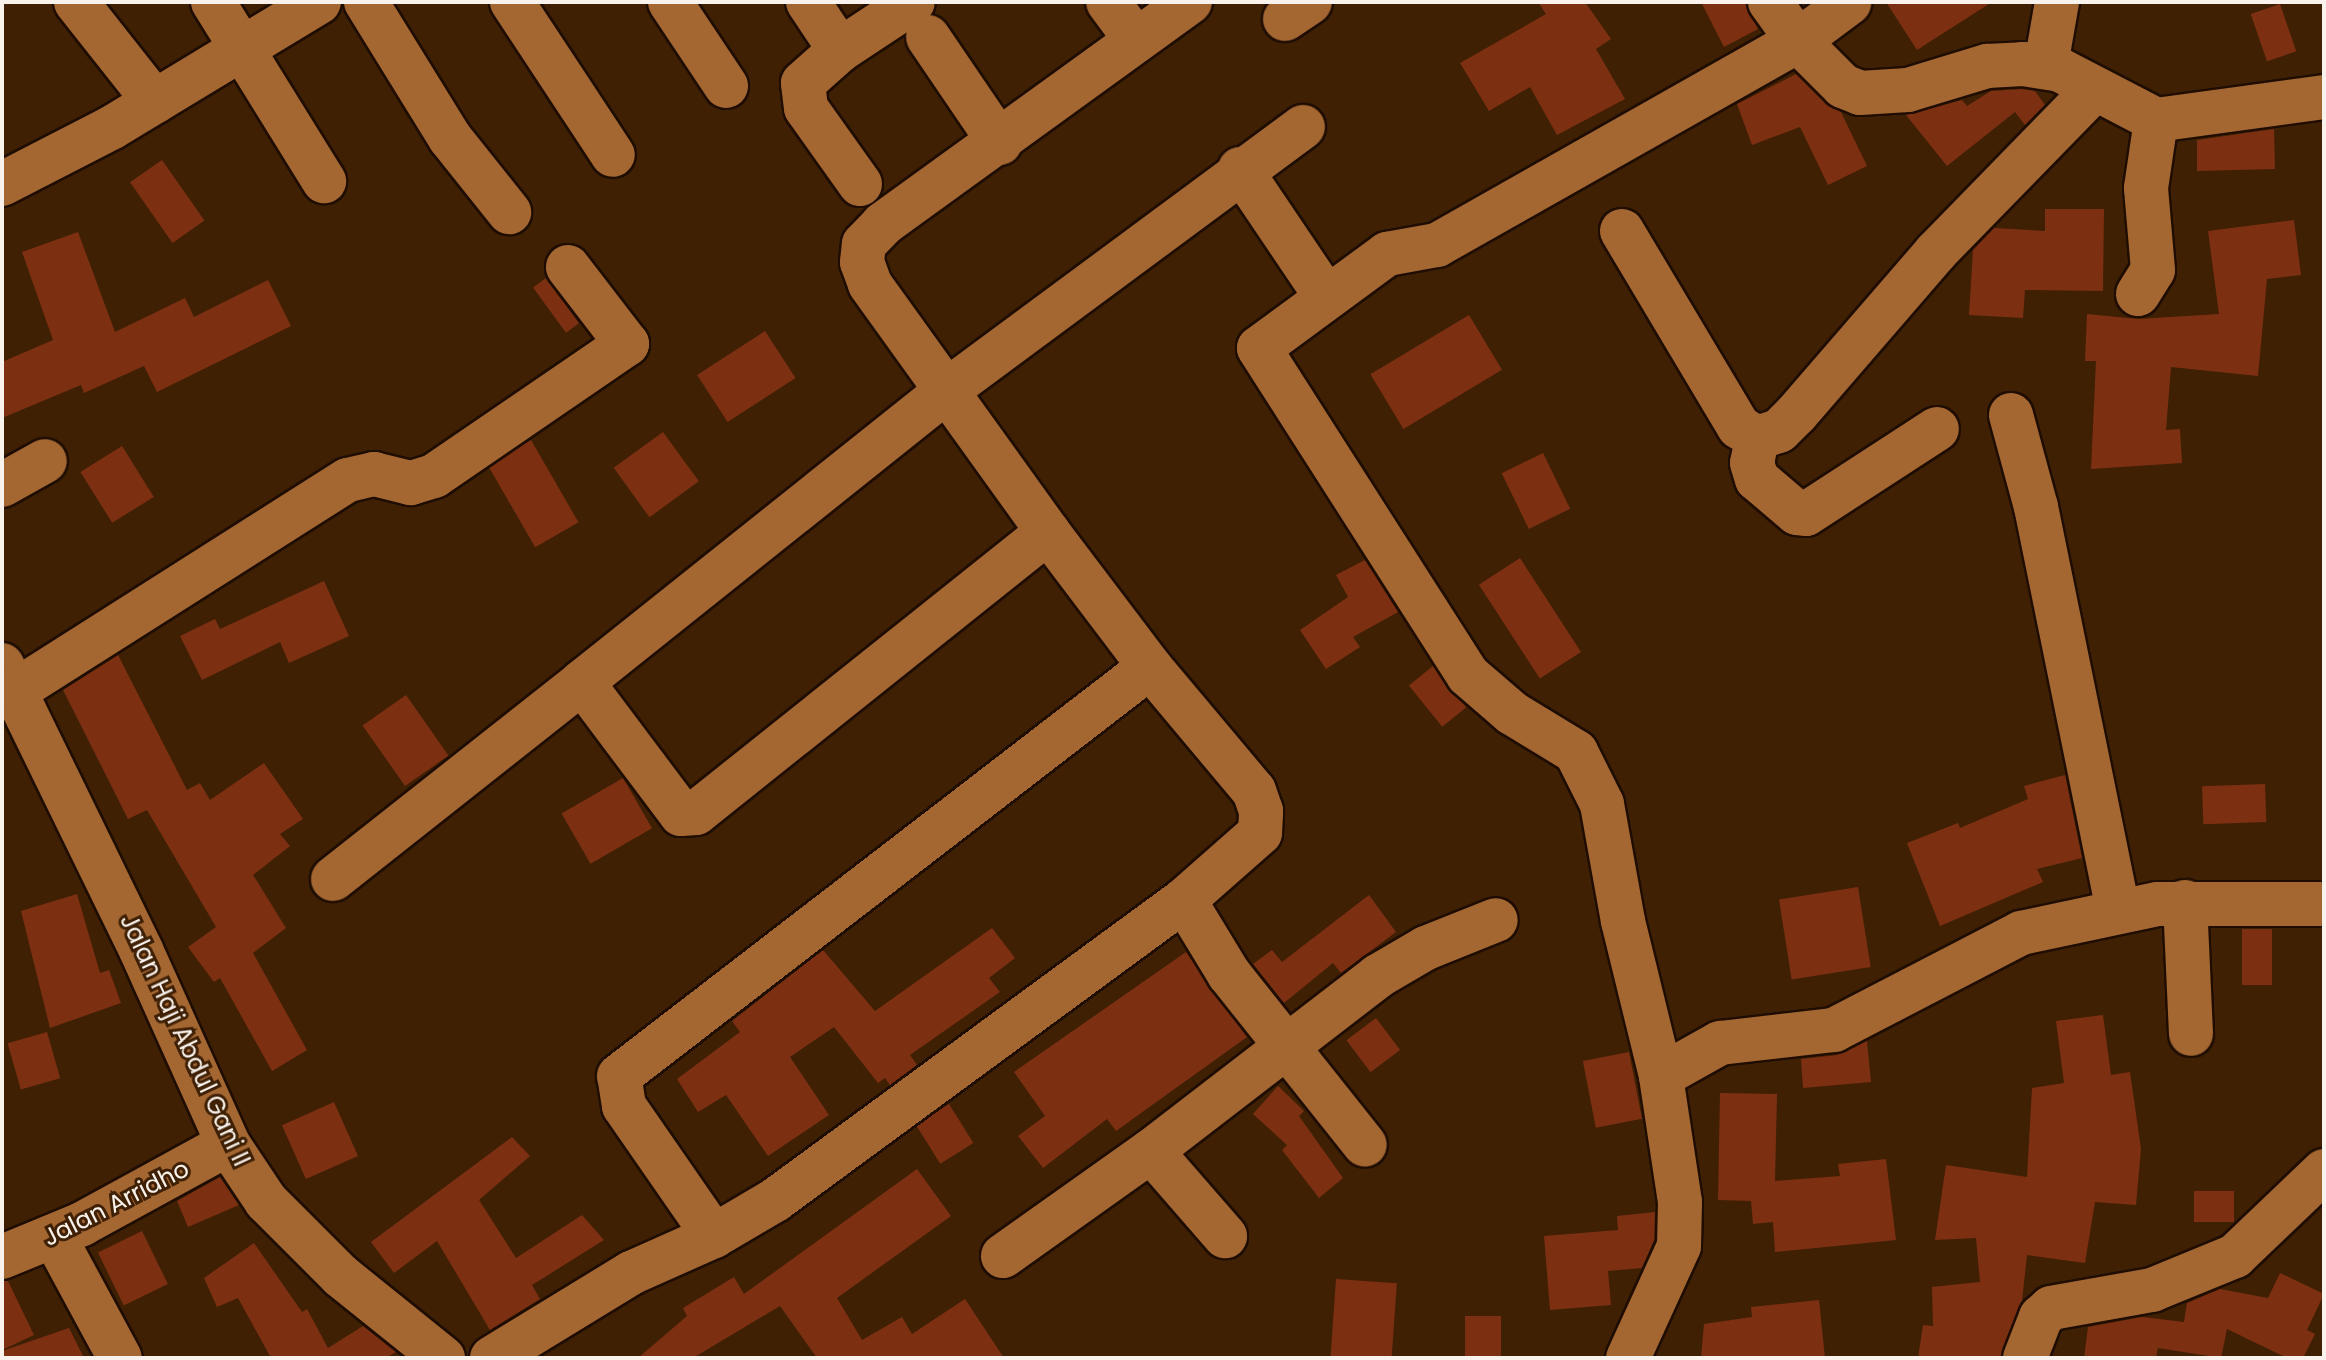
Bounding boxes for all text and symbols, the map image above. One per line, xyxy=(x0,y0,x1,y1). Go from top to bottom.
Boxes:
street label: Jalan Haji Abdul Gani II xyxy=(114,909,256,1171)
street label: Jalan Arridho xyxy=(38,1154,194,1252)

